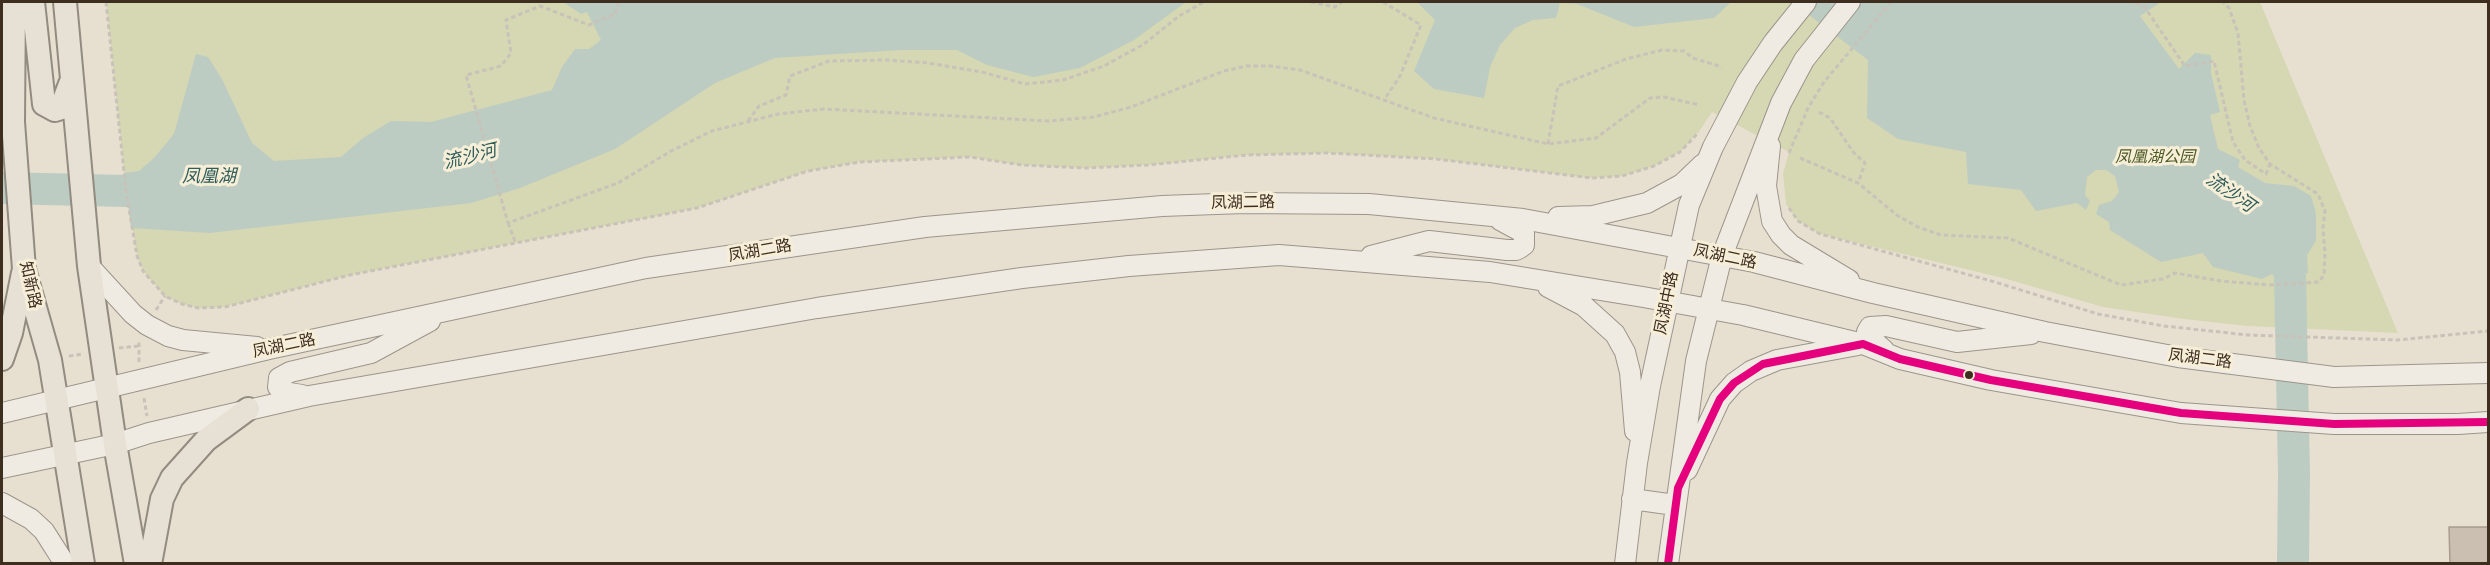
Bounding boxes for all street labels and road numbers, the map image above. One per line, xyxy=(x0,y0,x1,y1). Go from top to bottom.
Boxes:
street label: 凤湖二路 xyxy=(1211,193,1275,213)
street label: 凤湖二路 xyxy=(727,236,793,266)
street label: 凤湖二路 xyxy=(1692,241,1758,273)
street label: 知新路 xyxy=(15,259,45,311)
street label: 凤湖中路 xyxy=(1651,270,1683,336)
street label: 凤湖二路 xyxy=(251,330,317,362)
street label: 凤湖二路 xyxy=(2167,346,2233,372)

